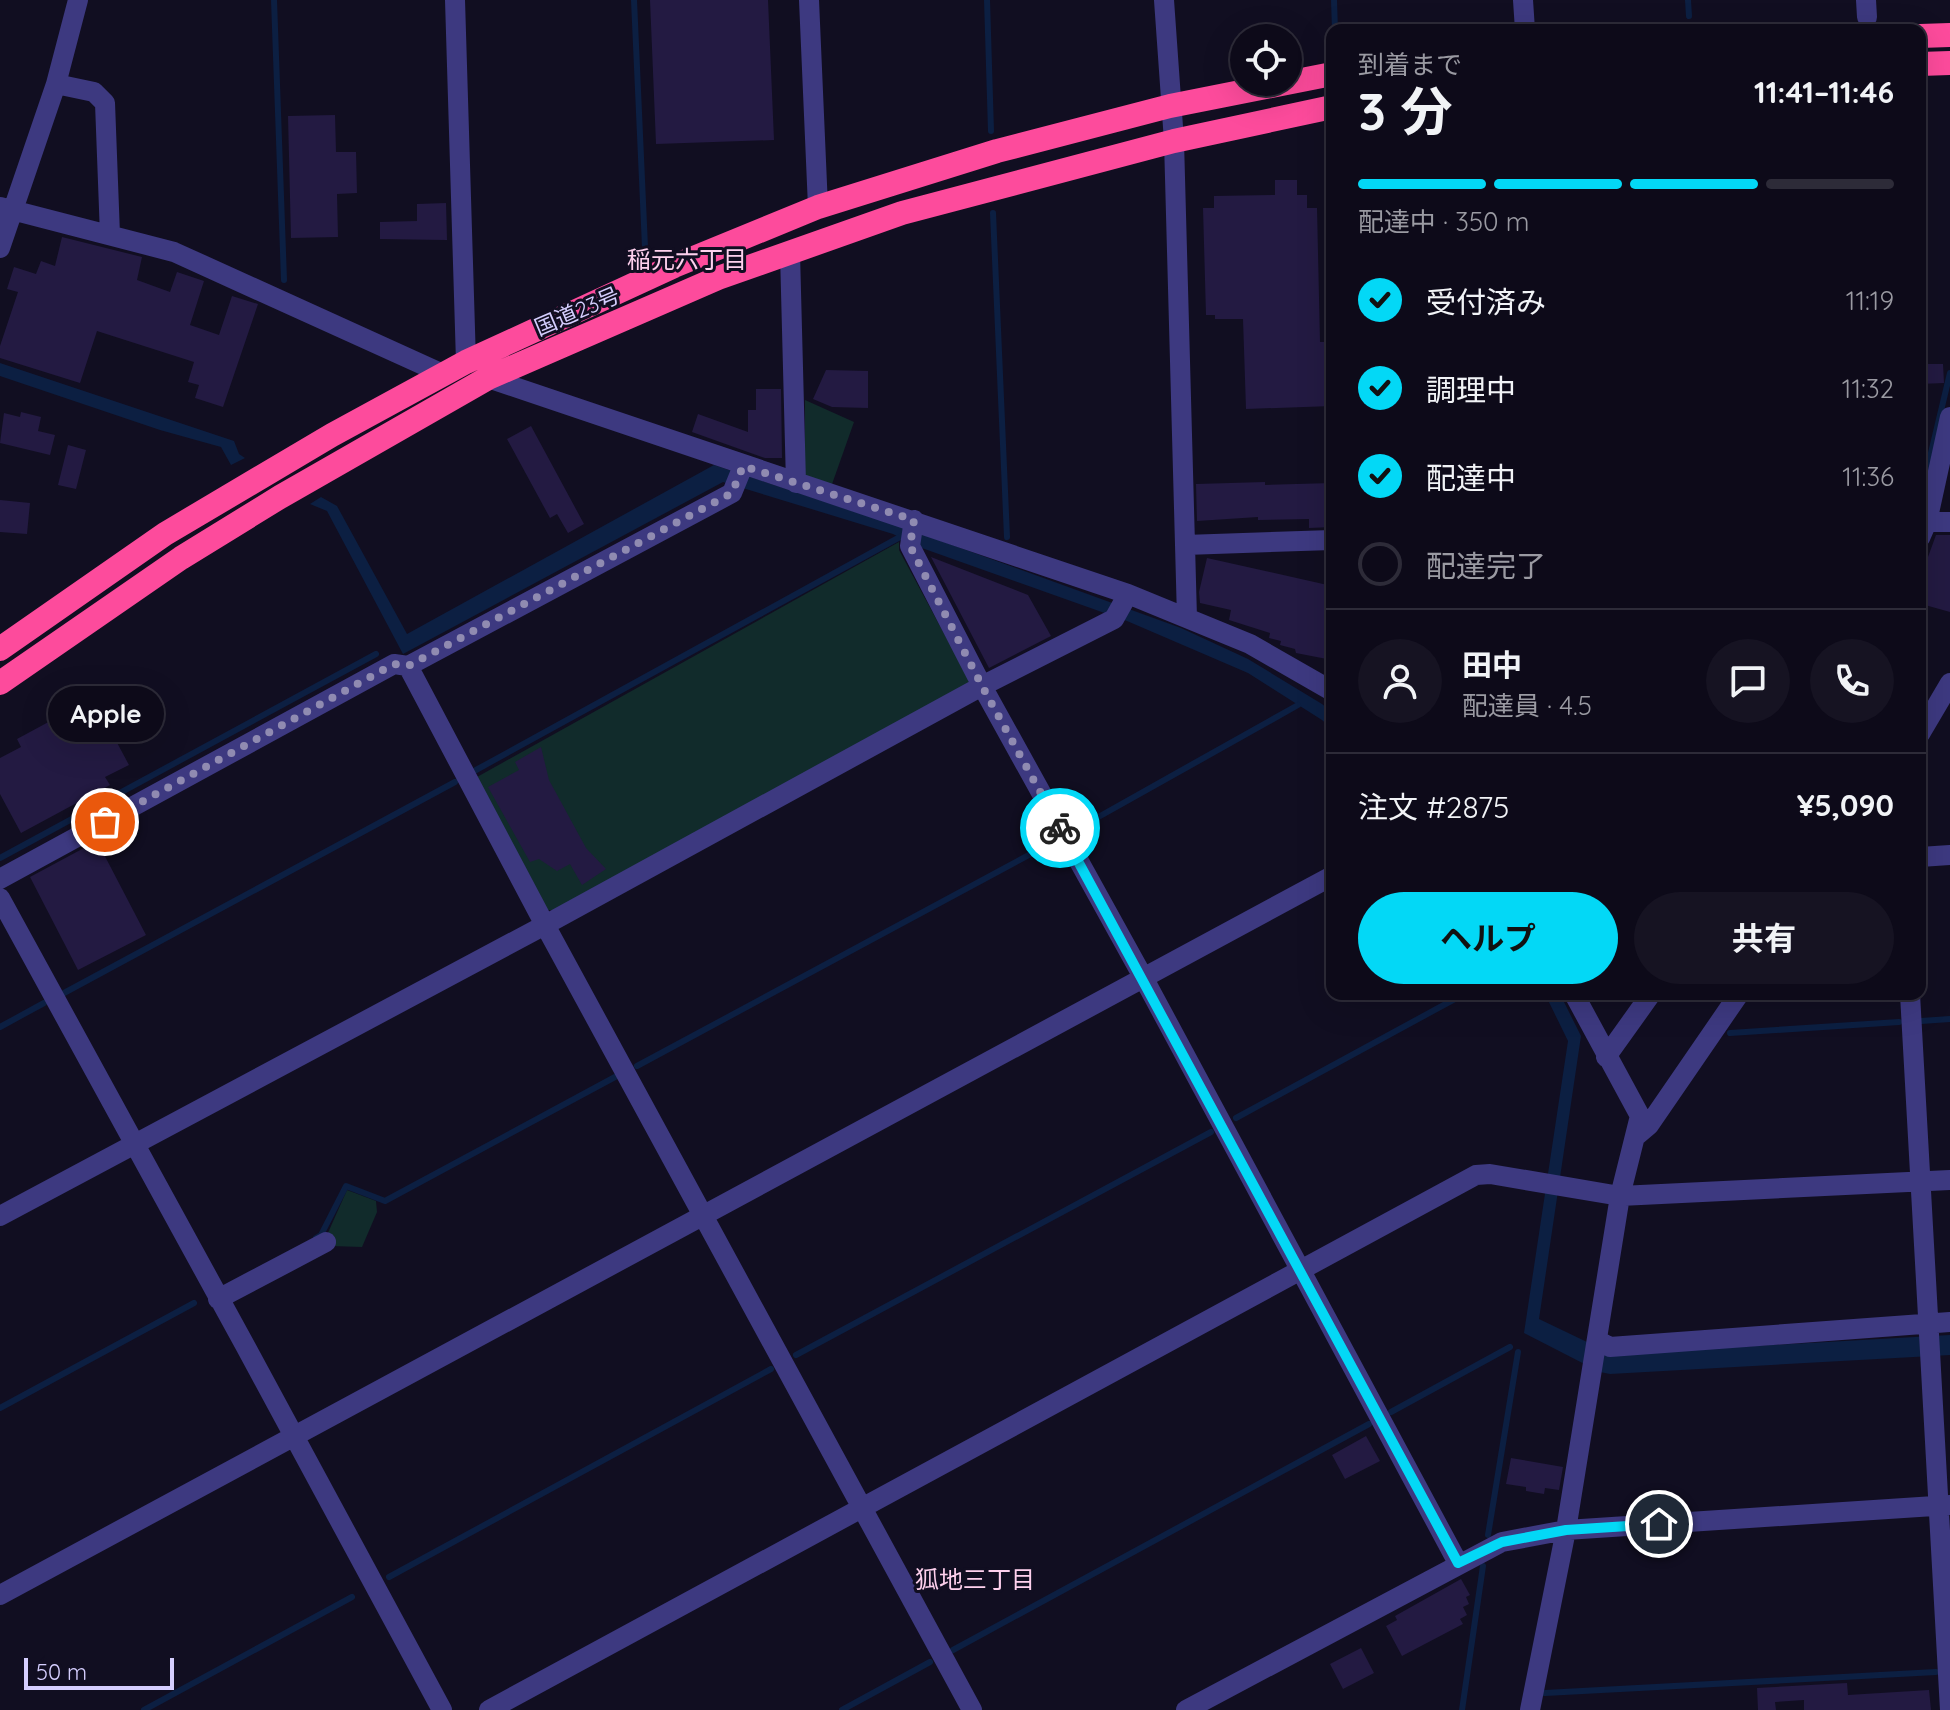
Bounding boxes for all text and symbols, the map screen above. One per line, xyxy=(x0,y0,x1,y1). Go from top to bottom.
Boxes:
map controls xyxy=(1230,24,1302,96)
button: locate xyxy=(1230,24,1302,96)
text: 到着まで xyxy=(1358,48,1462,81)
text: 11:41–11:46 xyxy=(1754,73,1894,111)
text: 3 分 xyxy=(1358,78,1452,143)
text: 配達中 · 350 m xyxy=(1358,205,1529,238)
district label: 稲元六丁目 xyxy=(627,244,747,274)
icon: check xyxy=(1358,278,1402,322)
street label: 国道23号 xyxy=(530,281,624,341)
text: 受付済み xyxy=(1426,283,1546,321)
text: 11:19 xyxy=(1846,284,1894,317)
icon: check xyxy=(1358,366,1402,410)
text: 調理中 xyxy=(1426,371,1516,409)
text: 11:32 xyxy=(1842,372,1894,405)
icon: check xyxy=(1358,454,1402,498)
text: 配達中 xyxy=(1426,459,1516,497)
text: 11:36 xyxy=(1842,460,1894,493)
text: 配達完了 xyxy=(1426,547,1546,585)
button: person xyxy=(1358,639,1442,723)
button: chat xyxy=(1706,639,1790,723)
button: phone xyxy=(1810,639,1894,723)
text: 田中 xyxy=(1462,646,1522,684)
callout: Apple xyxy=(47,686,163,742)
text: 配達員 · 4.5 xyxy=(1462,689,1592,722)
text: Apple xyxy=(70,697,142,730)
text: ¥5,090 xyxy=(1797,786,1894,824)
pin xyxy=(71,788,139,856)
courier xyxy=(1020,788,1100,868)
text: 注文 #2875 xyxy=(1358,788,1509,826)
icon: bag xyxy=(83,800,127,844)
icon: bike xyxy=(1038,806,1082,850)
button: ヘルプ xyxy=(1358,892,1618,984)
button: 共有 xyxy=(1634,892,1894,984)
pin xyxy=(1625,1490,1693,1558)
icon: home xyxy=(1637,1502,1681,1546)
district label: 狐地三丁目 xyxy=(915,1564,1035,1594)
scale bar xyxy=(24,1654,174,1690)
text: 50 m xyxy=(36,1658,87,1686)

